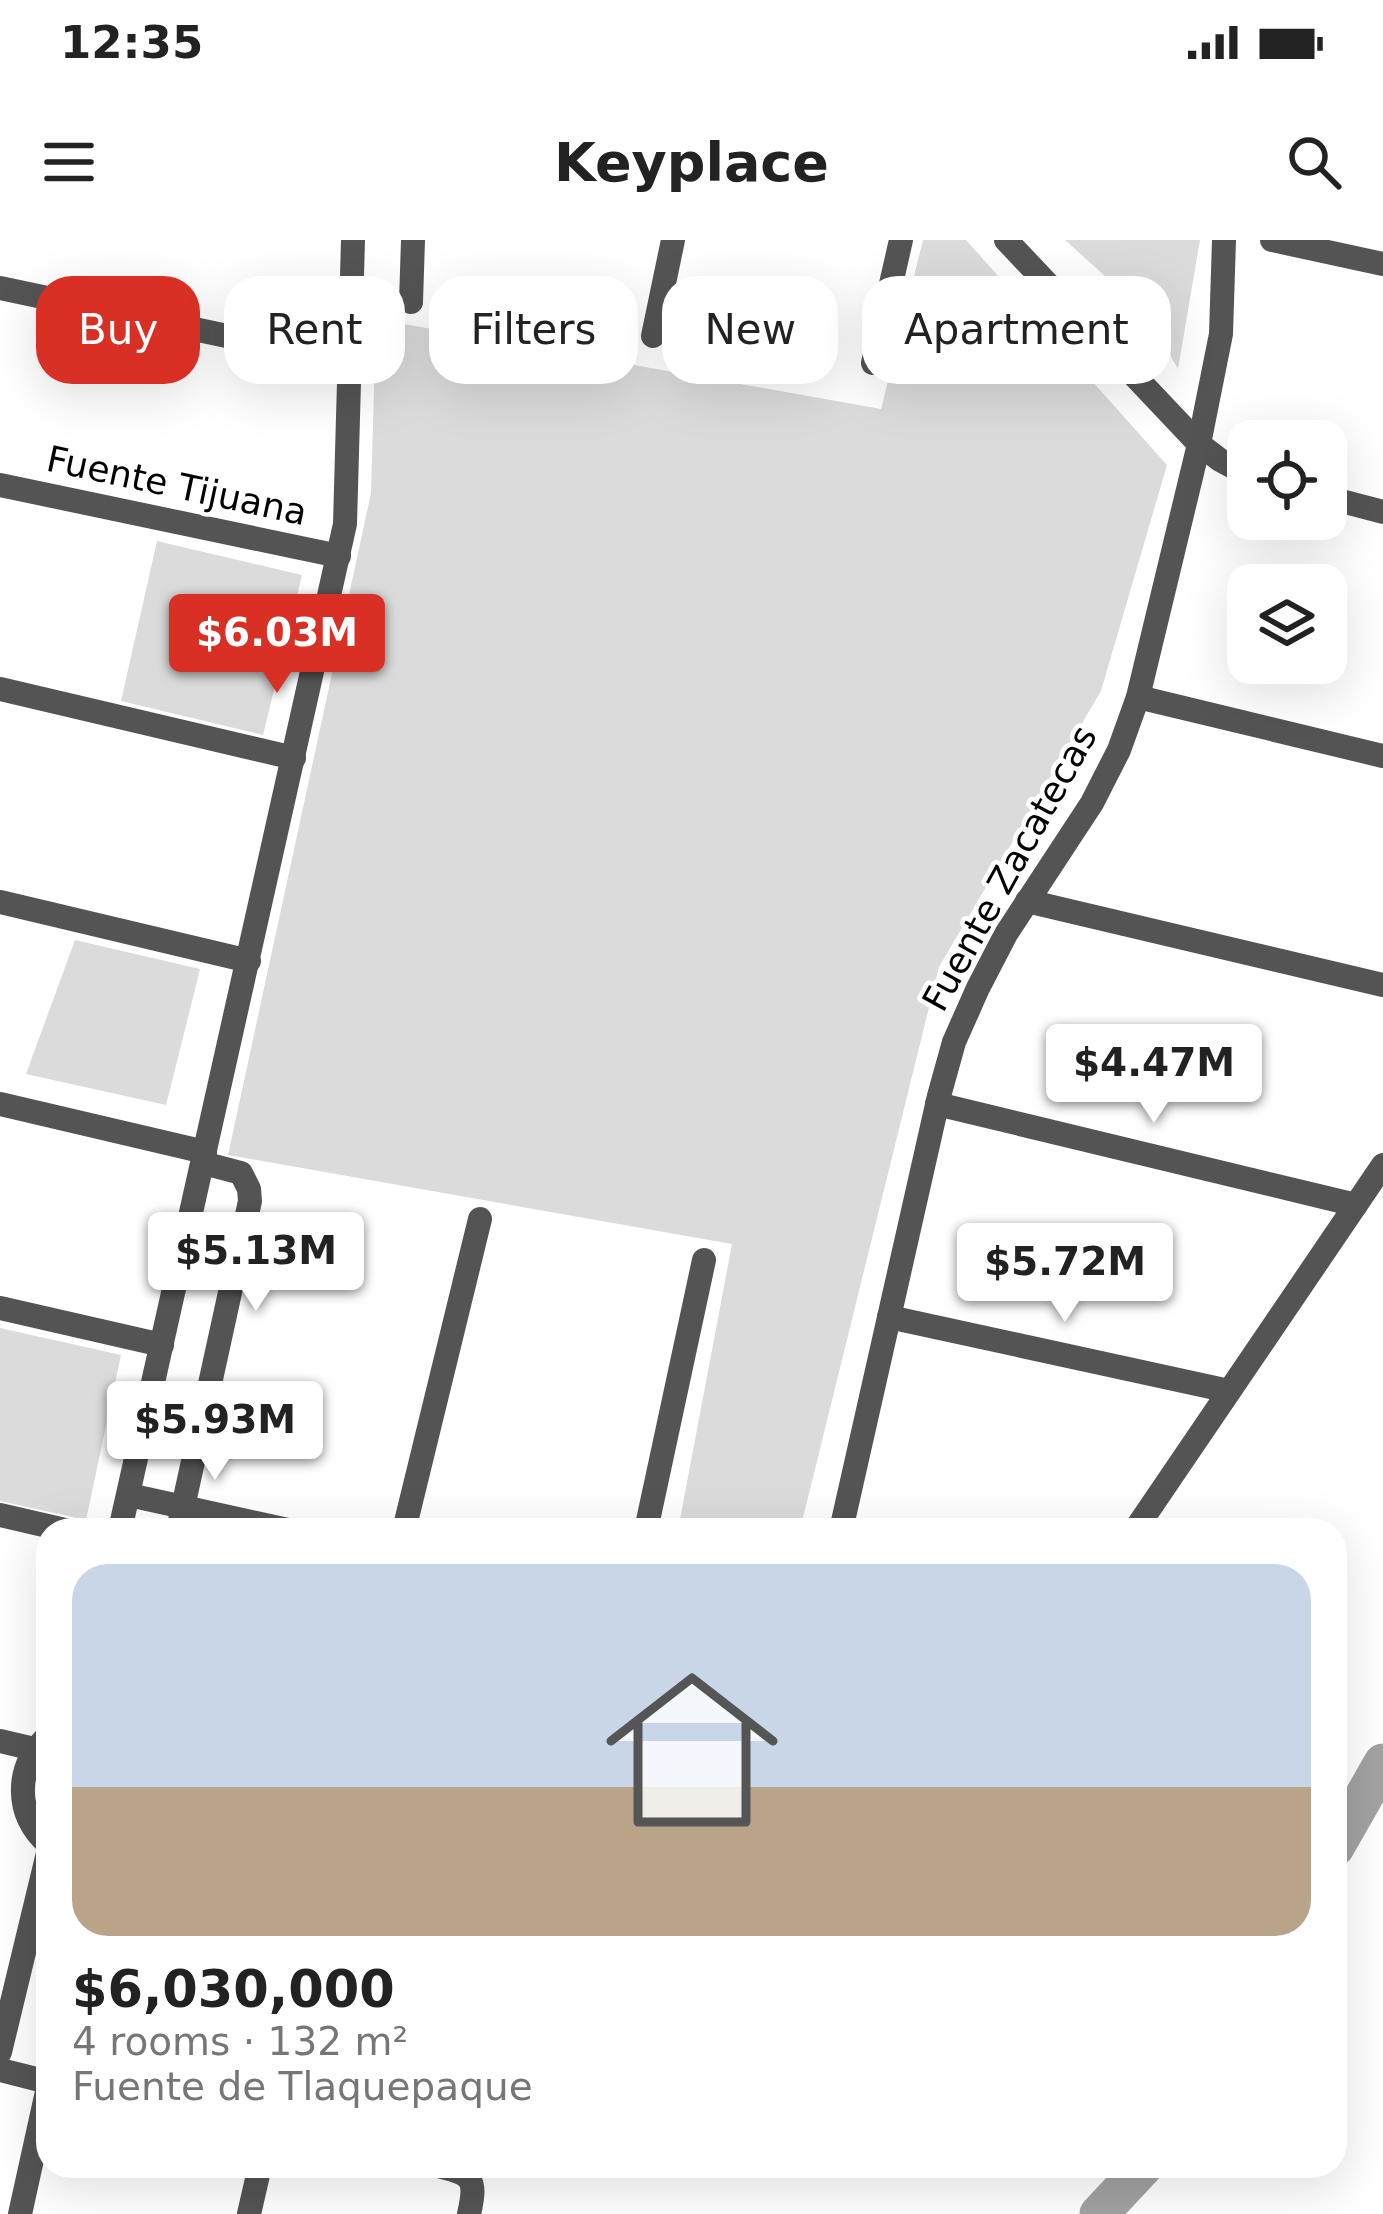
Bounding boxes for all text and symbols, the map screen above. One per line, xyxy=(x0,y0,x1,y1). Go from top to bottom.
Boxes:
text: 12:35 xyxy=(60,16,203,69)
icon: menu xyxy=(36,129,102,195)
icon: search xyxy=(1281,129,1347,195)
text: Keyplace xyxy=(554,131,829,194)
chip: Buy xyxy=(36,276,200,384)
chip: Rent xyxy=(224,276,405,384)
chip: Filters xyxy=(429,276,638,384)
chip: New xyxy=(662,276,838,384)
chip: Apartment xyxy=(862,276,1171,384)
map controls xyxy=(1227,420,1347,684)
button: locate xyxy=(1227,420,1347,540)
street label: Fuente Tijuana xyxy=(43,438,311,533)
button: layers xyxy=(1227,564,1347,684)
pin: $6.03M xyxy=(179,594,375,696)
text: $6.03M xyxy=(196,610,358,655)
street label: Fuente Zacatecas xyxy=(914,719,1105,1018)
pin: $4.47M xyxy=(1056,1024,1252,1126)
text: $4.47M xyxy=(1073,1040,1235,1085)
pin: $5.13M xyxy=(158,1212,354,1314)
pin: $5.72M xyxy=(967,1223,1163,1325)
text: $5.13M xyxy=(175,1228,337,1273)
text: $5.72M xyxy=(984,1239,1146,1284)
pin: $5.93M xyxy=(117,1381,313,1483)
text: $5.93M xyxy=(134,1397,296,1442)
icon: home xyxy=(584,1642,800,1858)
text: $6,030,000 xyxy=(72,1960,395,2019)
text: 4 rooms · 132 m² xyxy=(72,2019,408,2064)
text: Fuente de Tlaquepaque xyxy=(72,2064,533,2109)

